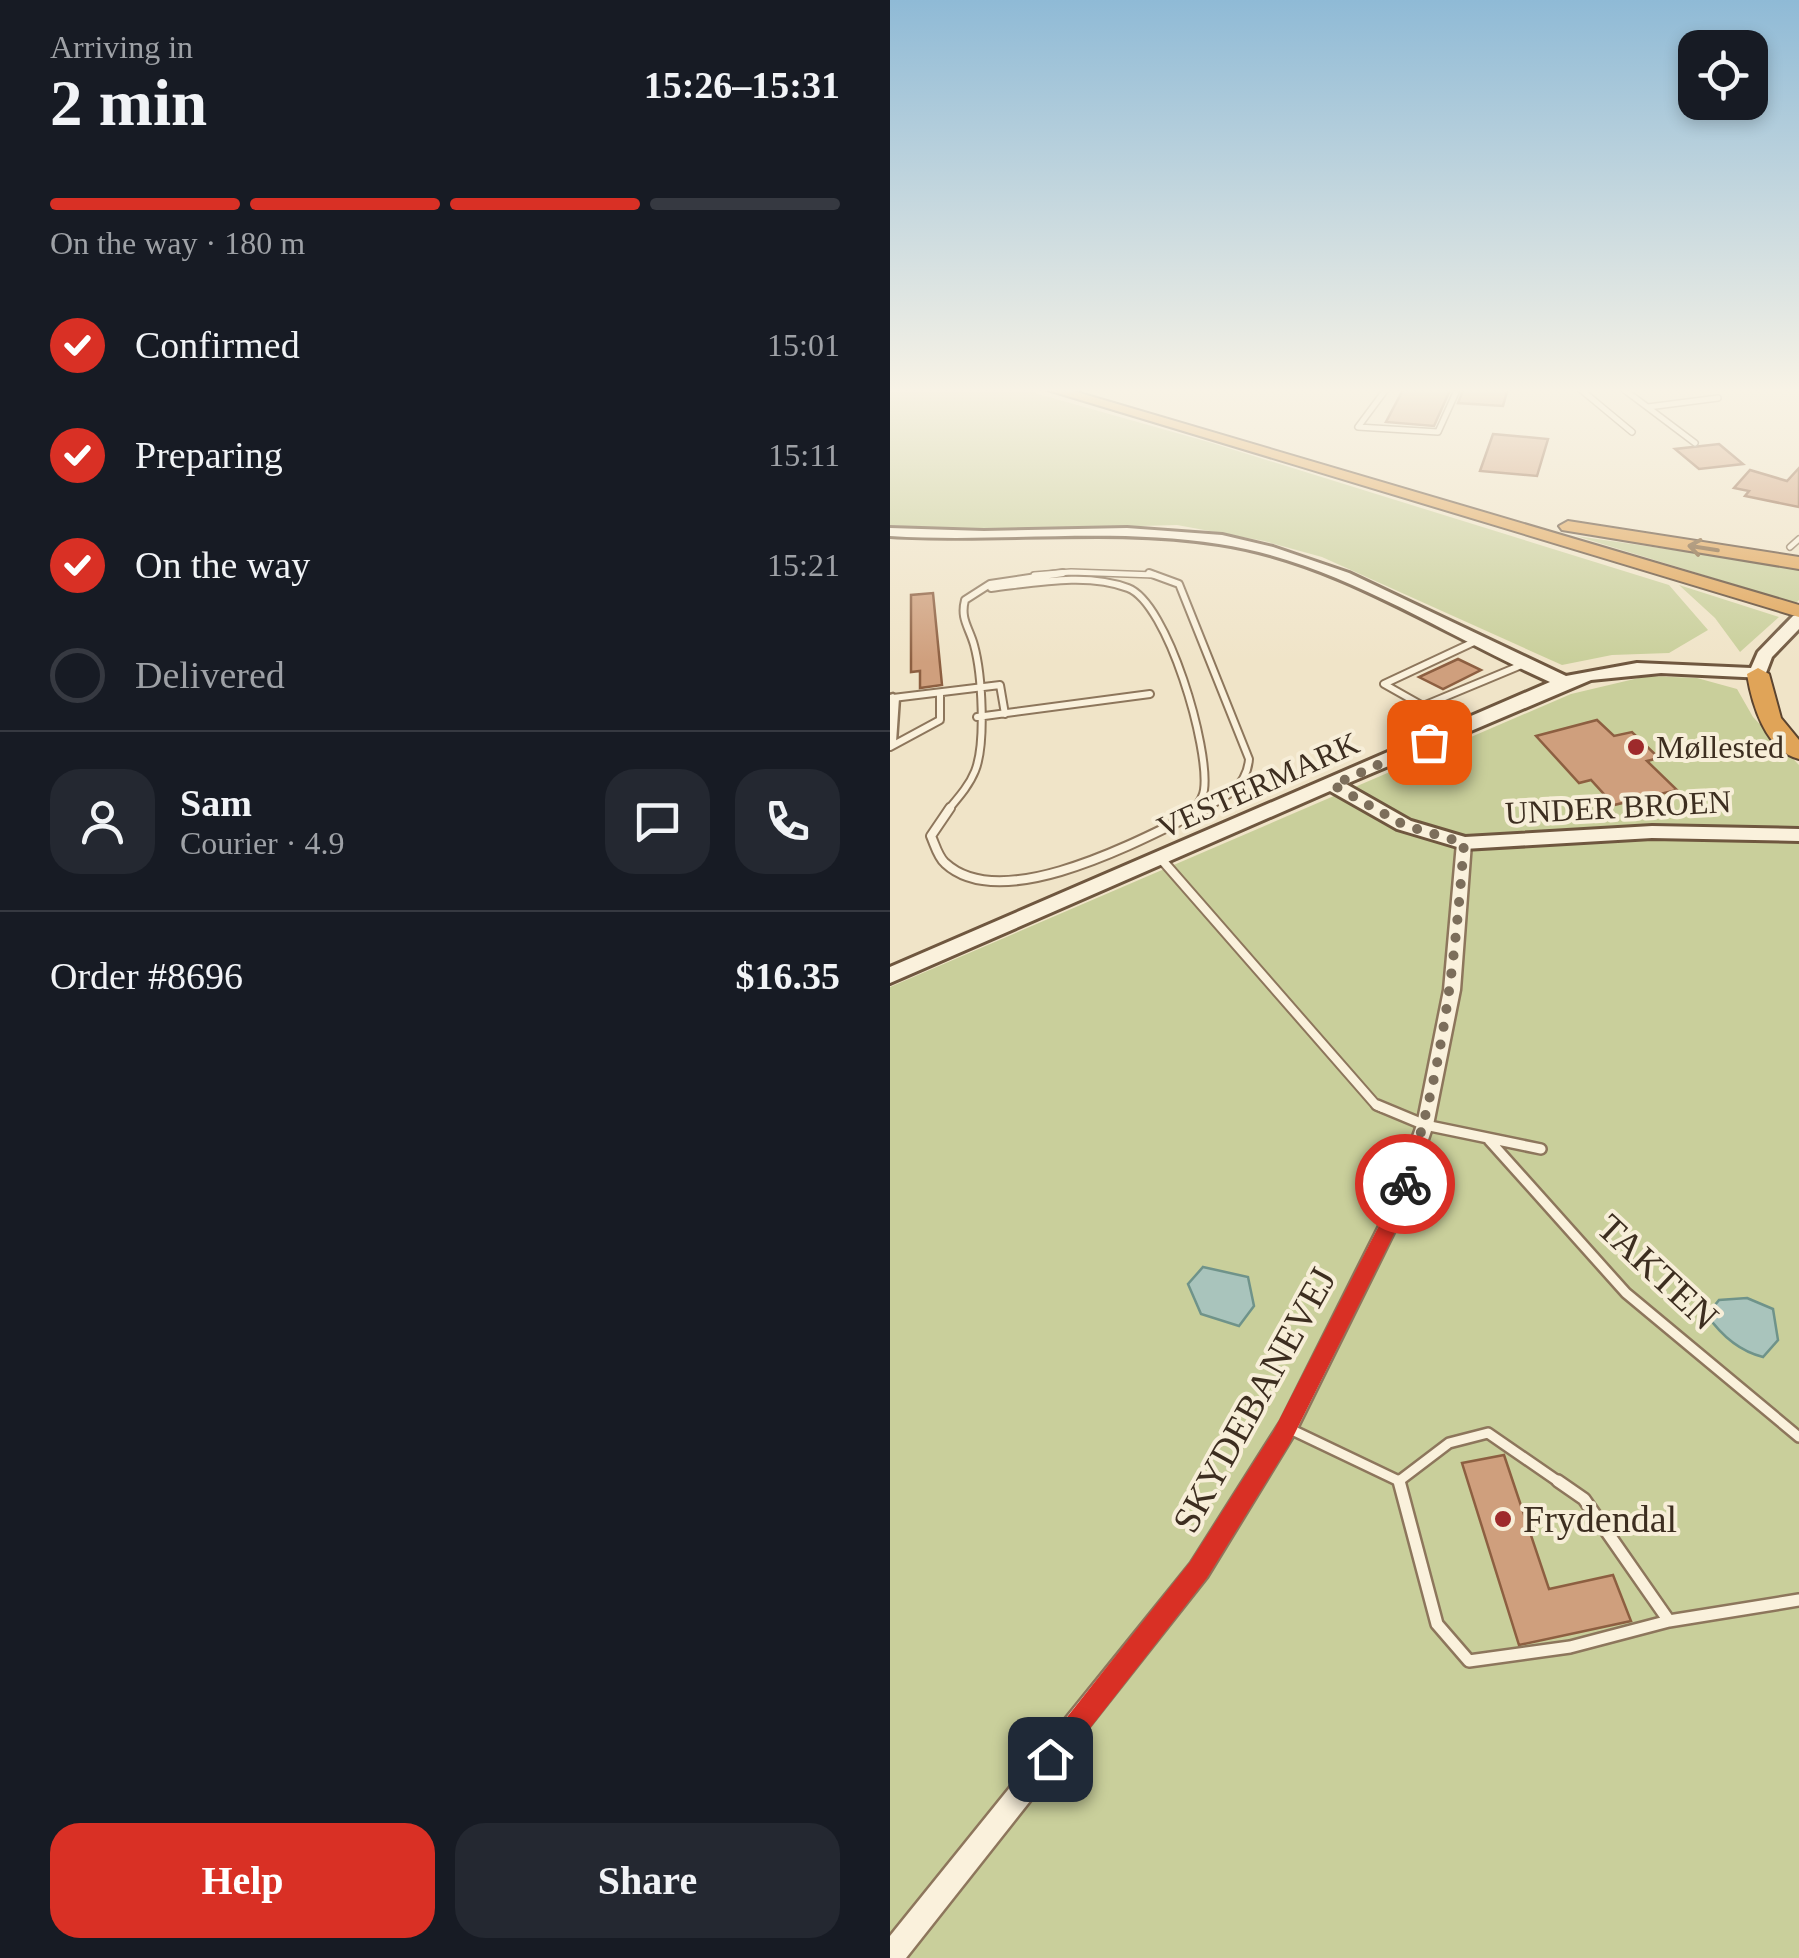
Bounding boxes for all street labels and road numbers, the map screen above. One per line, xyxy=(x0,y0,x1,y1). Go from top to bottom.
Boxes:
street label: VESTERMARK xyxy=(1152,724,1364,846)
street label: UNDER BROEN xyxy=(1504,783,1732,831)
street label: TAKTEN xyxy=(1589,1206,1727,1338)
street label: SKYDEBANEVEJ xyxy=(1164,1261,1344,1539)

